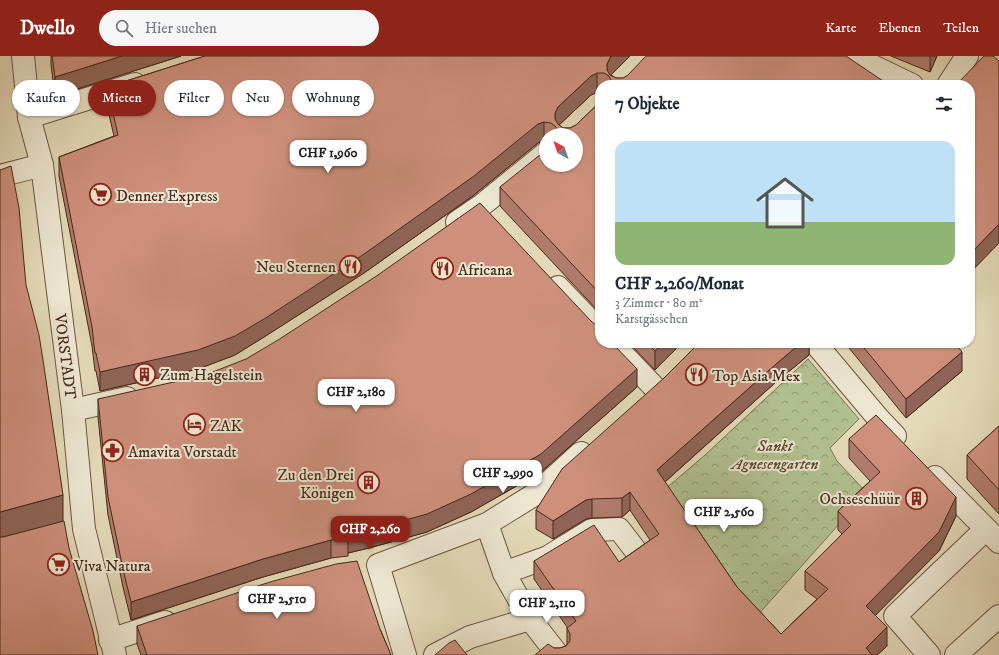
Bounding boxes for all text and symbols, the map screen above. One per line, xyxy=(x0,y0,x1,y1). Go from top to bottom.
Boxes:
search box xyxy=(99,10,379,46)
text: Dwello xyxy=(20,17,75,40)
icon: search xyxy=(113,17,135,39)
text: Hier suchen xyxy=(145,19,217,38)
text: Karte xyxy=(825,19,856,37)
text: Ebenen xyxy=(878,19,921,37)
text: Teilen xyxy=(943,19,979,37)
chip: Kaufen xyxy=(12,80,80,116)
chip: Mieten xyxy=(88,80,156,116)
chip: Filter xyxy=(164,80,224,116)
chip: Neu xyxy=(232,80,284,116)
chip: Wohnung xyxy=(292,80,374,116)
text: 7 Objekte xyxy=(615,93,680,115)
icon: filters xyxy=(933,93,955,115)
north arrow xyxy=(539,128,583,172)
map controls xyxy=(539,128,583,172)
pin: CHF 1,960 xyxy=(282,140,374,174)
text: CHF 1,960 xyxy=(299,145,357,161)
icon: home xyxy=(749,167,821,239)
supermarket icon: Denner Express xyxy=(88,182,114,208)
place label: Denner Express xyxy=(116,186,218,206)
restaurant icon: Neu Sternen xyxy=(338,253,364,279)
restaurant icon: Africana xyxy=(429,256,455,282)
place label: Neu Sternen xyxy=(256,257,337,277)
place label: Africana xyxy=(458,260,512,280)
text: CHF 2,260/Monat xyxy=(615,273,744,295)
text: 3 Zimmer · 80 m² xyxy=(615,295,703,311)
text: Karstgässchen xyxy=(615,311,688,327)
street label: VORSTADT xyxy=(50,312,81,400)
building icon: Zum Hagelstein xyxy=(131,361,157,387)
restaurant icon: Top Asia Mex xyxy=(684,362,710,388)
place label: Zum Hagelstein xyxy=(160,365,263,385)
place label: Top Asia Mex xyxy=(712,366,801,386)
pin: CHF 2,180 xyxy=(310,379,402,413)
text: CHF 2,180 xyxy=(327,384,385,400)
hotel icon: ZAK xyxy=(181,412,207,438)
place label: ZAK xyxy=(210,416,242,436)
park label: Sankt Agnesengarten xyxy=(730,436,818,474)
pharmacy icon: Amavita Vorstadt xyxy=(100,438,126,464)
place label: Amavita Vorstadt xyxy=(128,442,237,462)
pin: CHF 2,990 xyxy=(457,460,549,494)
place label: Zu den Drei Königen xyxy=(278,465,355,503)
text: CHF 2,990 xyxy=(473,465,533,481)
building icon: Zu den Drei Königen xyxy=(356,470,382,496)
building icon: Ochseschüür xyxy=(903,485,929,511)
place label: Ochseschüür xyxy=(819,489,900,509)
pin: CHF 2,560 xyxy=(678,499,770,533)
text: CHF 2,560 xyxy=(694,504,754,520)
pin: CHF 2,260 xyxy=(324,516,416,550)
text: CHF 2,260 xyxy=(340,521,400,537)
supermarket icon: Viva Natura xyxy=(45,552,71,578)
place label: Viva Natura xyxy=(73,556,151,576)
pin: CHF 2,510 xyxy=(231,586,323,620)
pin: CHF 2,110 xyxy=(501,590,593,624)
text: CHF 2,510 xyxy=(248,591,306,607)
text: CHF 2,110 xyxy=(519,595,575,611)

